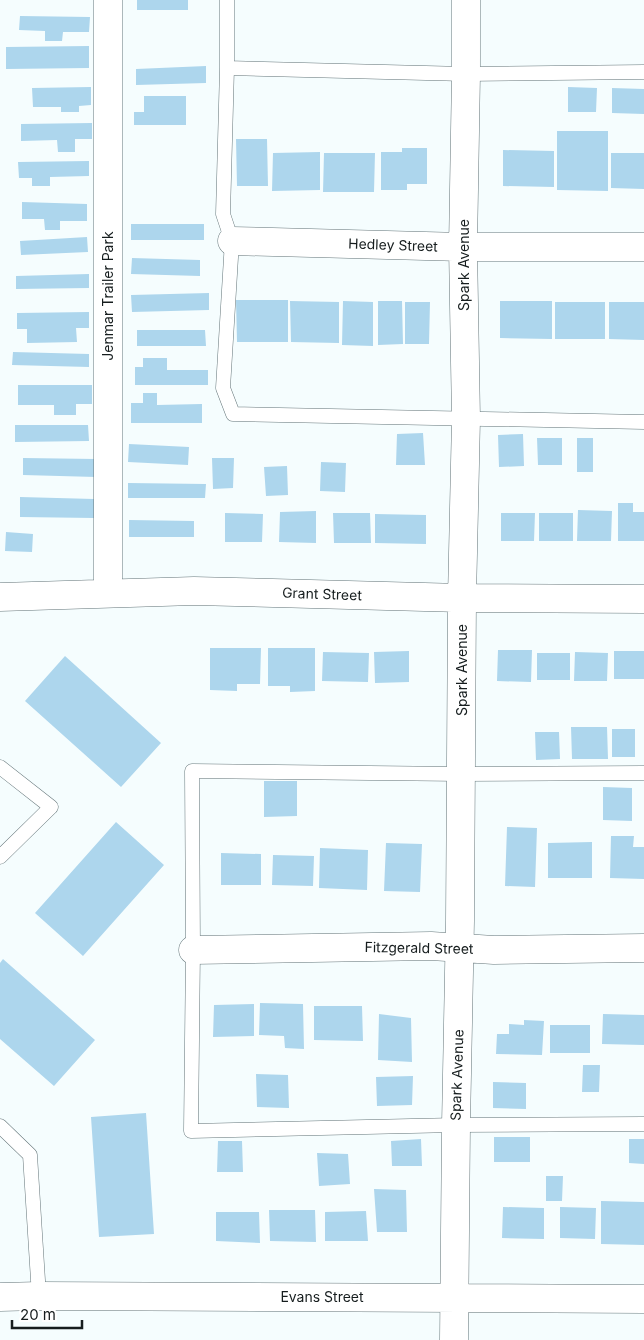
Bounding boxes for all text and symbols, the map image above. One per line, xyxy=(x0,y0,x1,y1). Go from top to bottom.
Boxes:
street label: Spark Avenue xyxy=(455,219,472,311)
street label: Jenmar Trailer Park xyxy=(99,231,116,361)
street label: Hedley Street xyxy=(348,234,439,255)
street label: Grant Street xyxy=(282,584,363,603)
street label: Spark Avenue xyxy=(453,624,470,716)
street label: Fitzgerald Street xyxy=(364,938,474,957)
street label: Spark Avenue xyxy=(446,1029,467,1121)
street label: Evans Street xyxy=(280,1288,364,1305)
scale bar xyxy=(12,1298,82,1330)
text: 20 m xyxy=(20,1305,56,1324)

